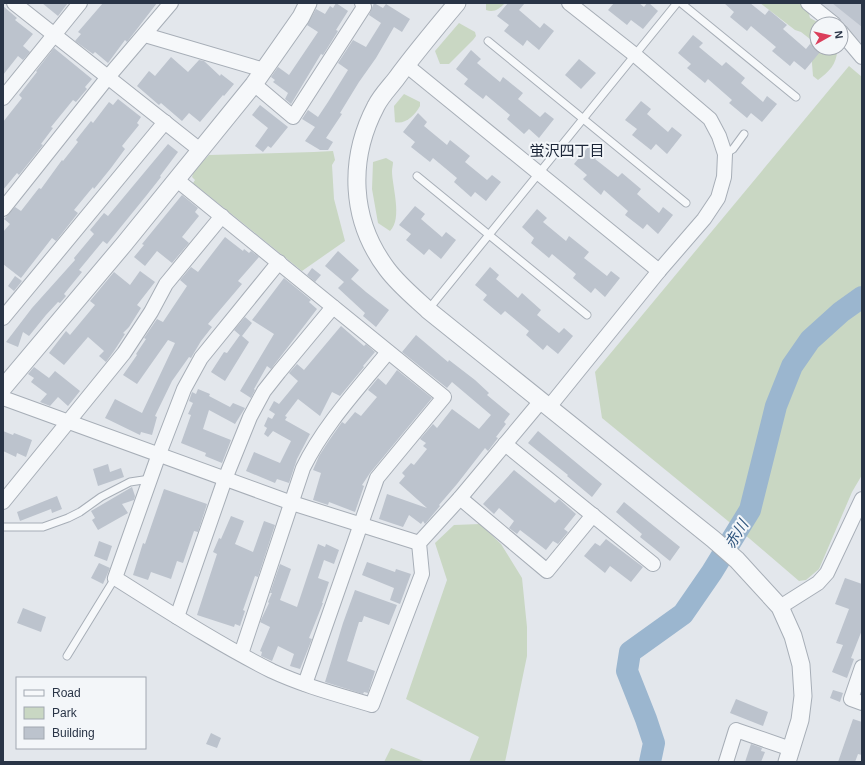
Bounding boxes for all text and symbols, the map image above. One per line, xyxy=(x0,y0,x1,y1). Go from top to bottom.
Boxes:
north arrow xyxy=(809,16,849,56)
text: N xyxy=(832,30,845,39)
district label: 蛍沢四丁目 xyxy=(529,142,605,159)
water label: 赤川 xyxy=(721,515,752,551)
legend xyxy=(16,677,146,749)
text: Road xyxy=(52,686,81,700)
text: Park xyxy=(52,706,78,720)
text: Building xyxy=(52,726,95,740)

